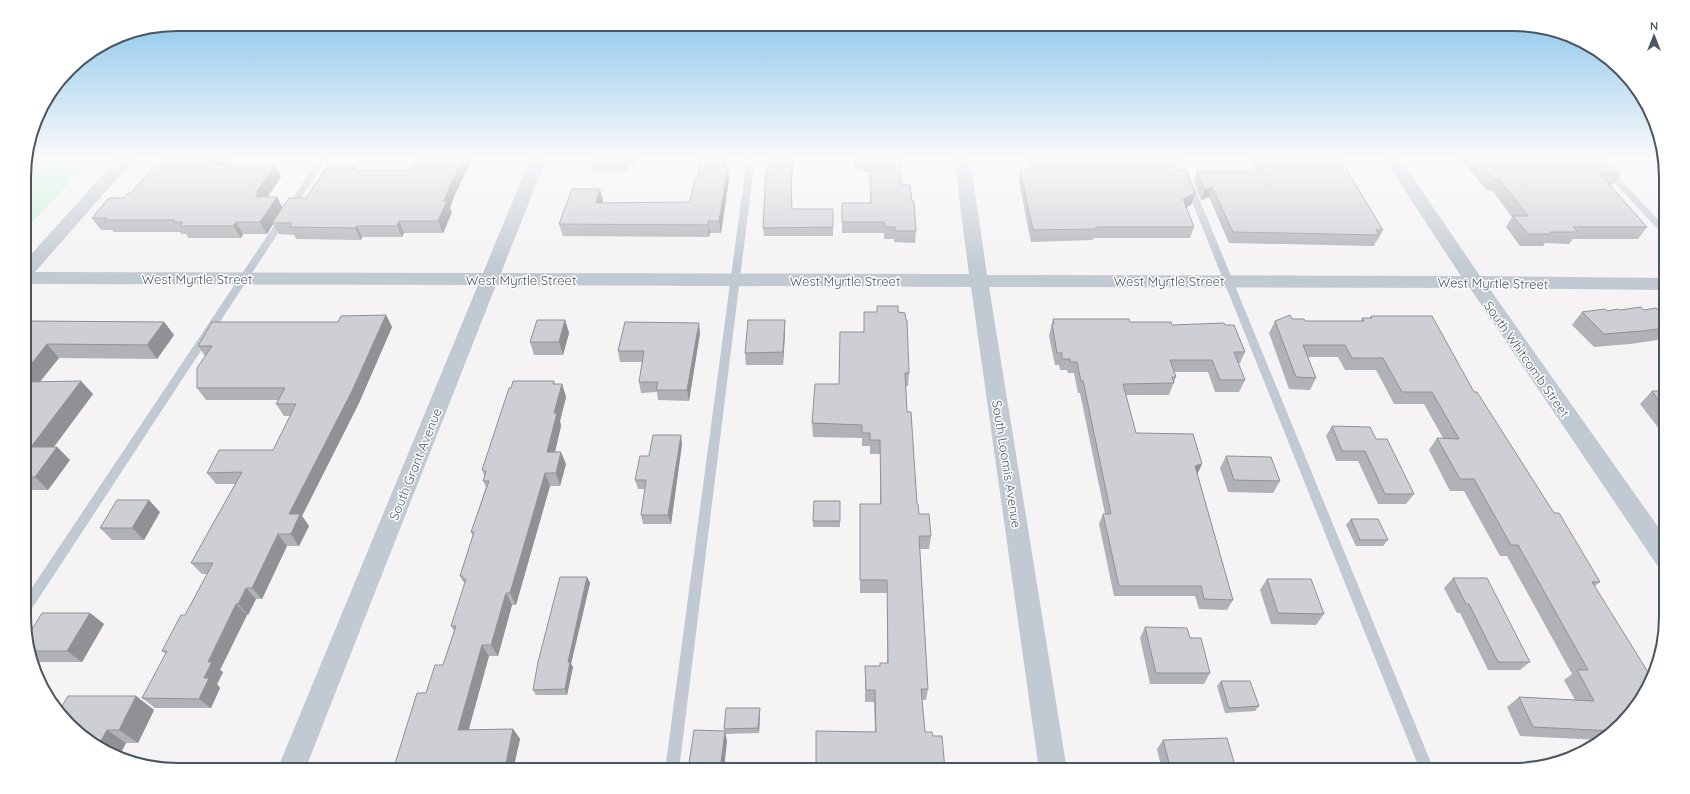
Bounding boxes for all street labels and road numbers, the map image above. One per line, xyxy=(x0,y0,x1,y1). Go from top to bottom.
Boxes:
street label: West Myrtle Street xyxy=(142,271,252,287)
street label: West Myrtle Street xyxy=(466,272,576,288)
street label: West Myrtle Street xyxy=(790,273,900,289)
street label: West Myrtle Street xyxy=(1114,273,1224,289)
street label: West Myrtle Street xyxy=(1438,274,1548,292)
street label: South Whitcomb Street xyxy=(1481,298,1573,420)
street label: South Loomis Avenue xyxy=(989,399,1025,529)
street label: South Grant Avenue xyxy=(385,406,445,522)

